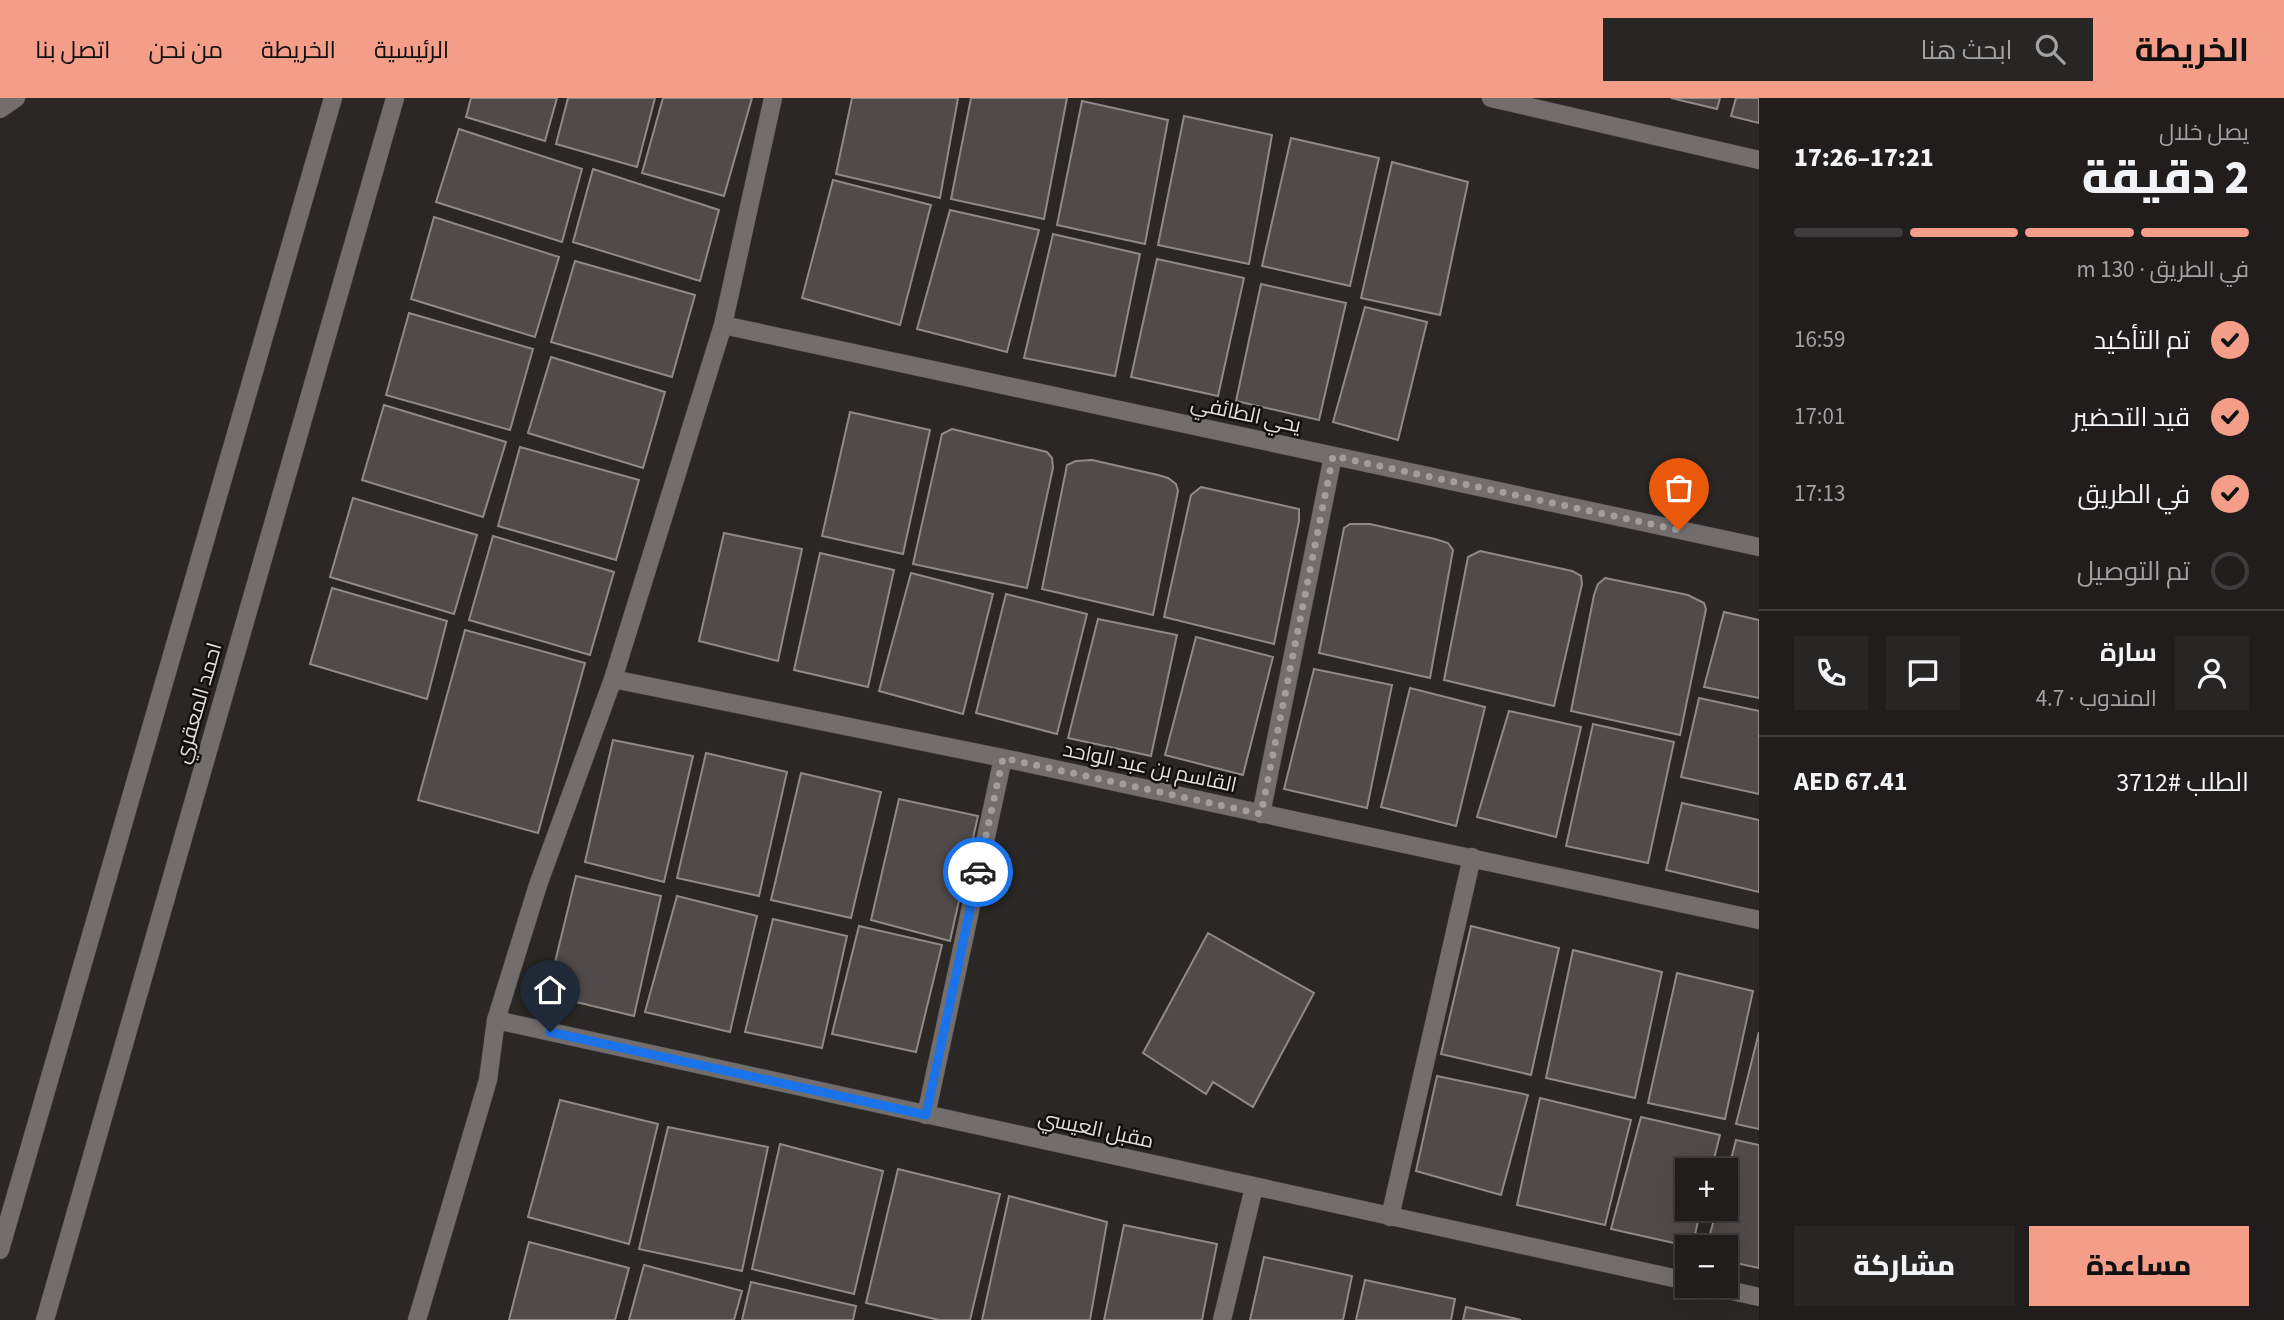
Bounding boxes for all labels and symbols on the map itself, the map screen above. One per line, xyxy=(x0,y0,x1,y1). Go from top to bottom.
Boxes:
street label: يحي الطائفي xyxy=(1188,388,1304,441)
pin xyxy=(1649,458,1709,530)
street label: احمد المعقري xyxy=(166,639,231,767)
street label: القاسم بن عبد الواحد xyxy=(1060,734,1240,800)
courier xyxy=(943,837,1013,907)
pin xyxy=(520,960,580,1032)
street label: مقبل العيسي xyxy=(1035,1102,1157,1156)

